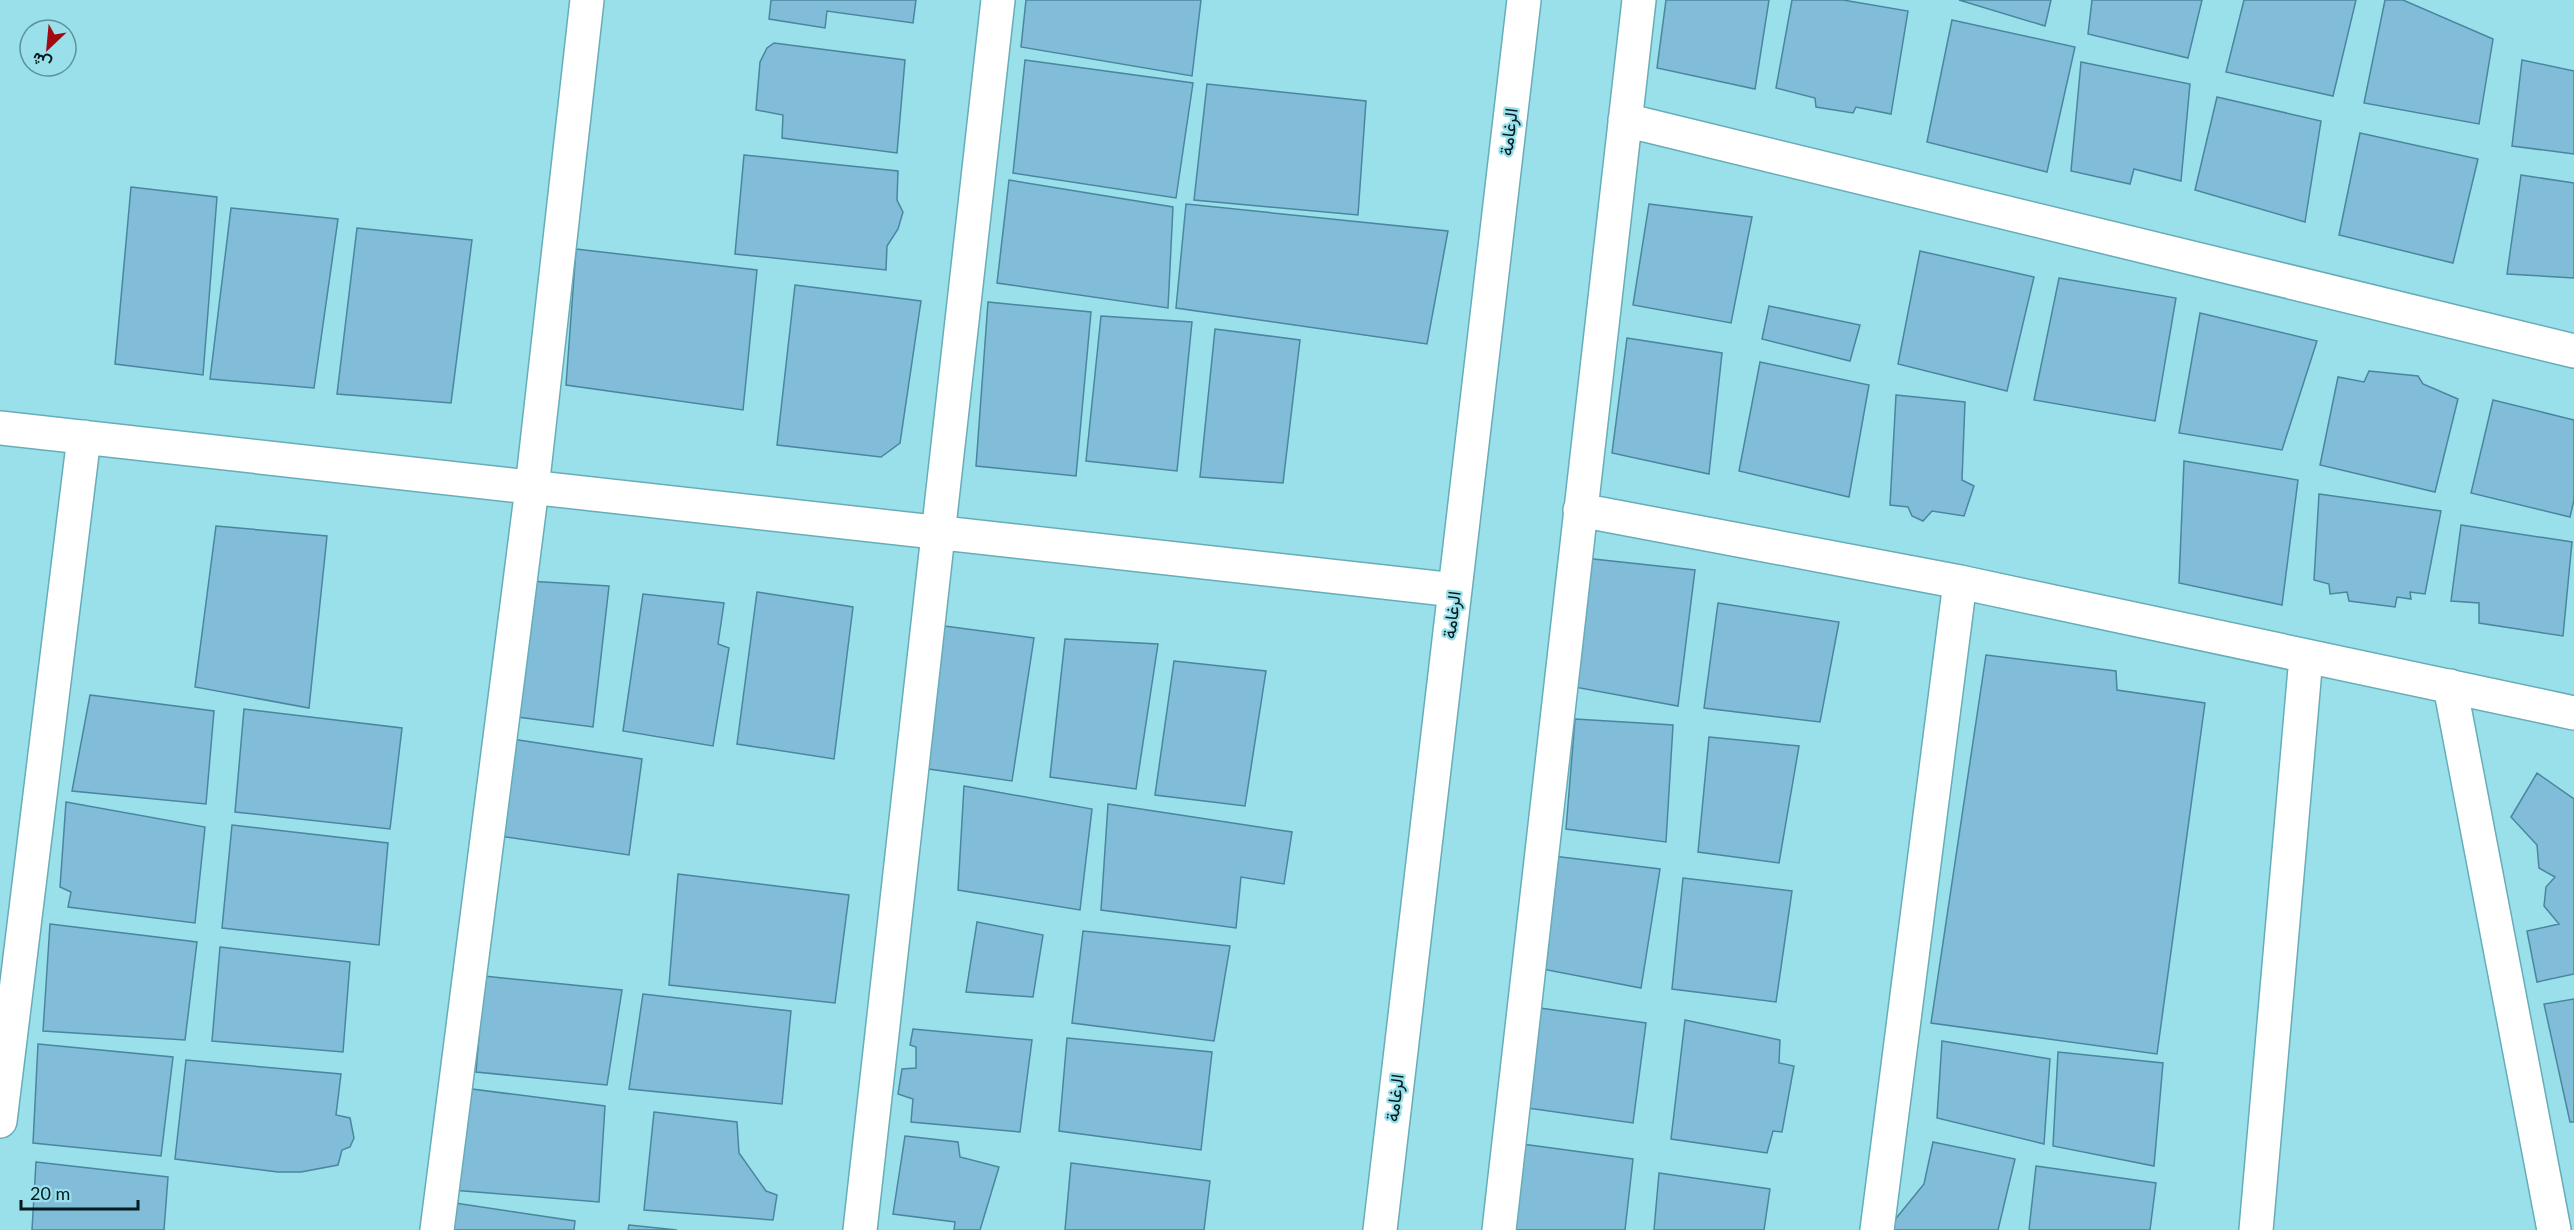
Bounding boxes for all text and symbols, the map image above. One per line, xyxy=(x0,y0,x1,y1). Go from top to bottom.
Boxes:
north arrow xyxy=(18,18,78,78)
text: ش xyxy=(28,48,54,75)
street label: الرغامة xyxy=(1494,107,1523,157)
street label: الرغامة xyxy=(1437,590,1466,640)
street label: الرغامة xyxy=(1380,1073,1409,1123)
scale bar xyxy=(21,1173,138,1211)
text: 20 m xyxy=(30,1182,70,1204)

